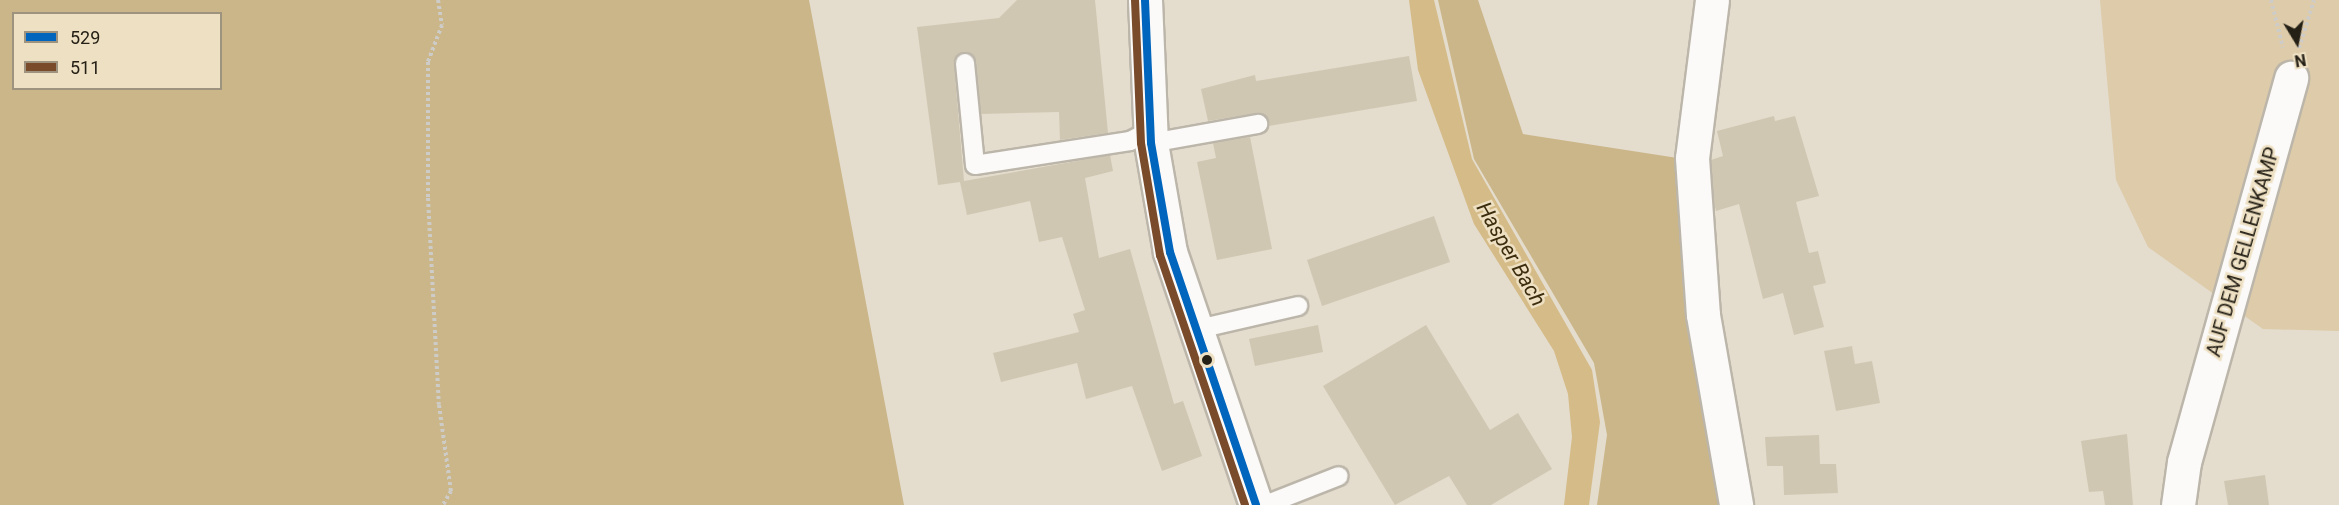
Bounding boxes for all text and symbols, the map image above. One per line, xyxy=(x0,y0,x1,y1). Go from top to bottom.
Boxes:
legend xyxy=(12,12,222,90)
north arrow xyxy=(2267,12,2327,72)
text: 529 xyxy=(70,27,100,48)
text: N xyxy=(2293,50,2307,71)
text: 511 xyxy=(70,57,100,78)
street label: AUF DEM GELLENKAMP xyxy=(2202,145,2284,359)
water label: Hasper Bach xyxy=(1471,197,1551,311)
unlabelled marker xyxy=(1201,354,1213,366)

